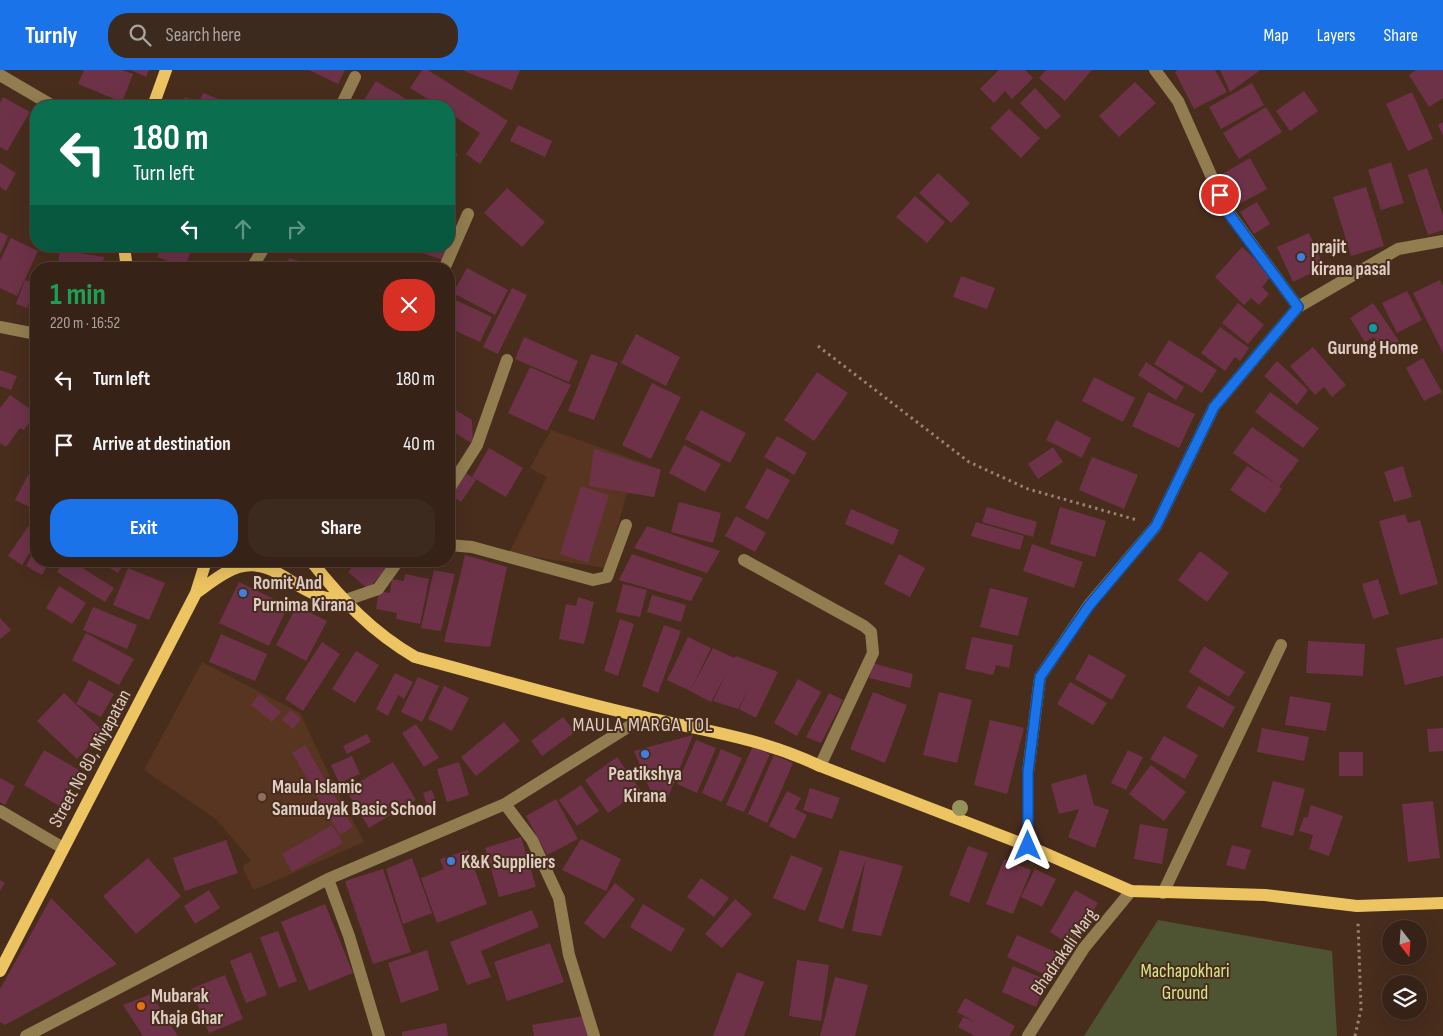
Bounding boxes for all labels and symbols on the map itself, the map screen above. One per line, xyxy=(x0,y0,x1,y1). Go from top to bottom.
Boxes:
pin xyxy=(1199,174,1241,216)
place label: prajit kirana pasal xyxy=(1311,236,1390,281)
marker: prajit kirana pasal xyxy=(1295,251,1307,263)
marker: Gurung Home xyxy=(1367,322,1379,334)
place label: Gurung Home xyxy=(1328,337,1418,360)
place label: Romit And Purnima Kirana xyxy=(253,572,354,617)
marker: Romit And Purnima Kirana xyxy=(237,587,249,599)
street label: Street No 8D, Miyapatan xyxy=(44,686,136,832)
district label: MAULA MARGA TOL xyxy=(573,713,713,737)
marker: Peatikshya Kirana xyxy=(639,748,651,760)
place label: Peatikshya Kirana xyxy=(608,763,682,808)
place label: Maula Islamic Samudayak Basic School xyxy=(272,776,436,821)
marker: Maula Islamic Samudayak Basic School xyxy=(256,791,268,803)
position arrow xyxy=(1001,819,1053,871)
place label: K&K Suppliers xyxy=(461,851,555,874)
marker: K&K Suppliers xyxy=(445,855,457,867)
street label: Bhadrakali Marg xyxy=(1026,904,1103,1000)
north arrow xyxy=(1382,920,1428,965)
park label: Machapokhari Ground xyxy=(1140,960,1230,1005)
place label: Mubarak Khaja Ghar xyxy=(151,985,223,1030)
marker: Mubarak Khaja Ghar xyxy=(135,1000,147,1012)

